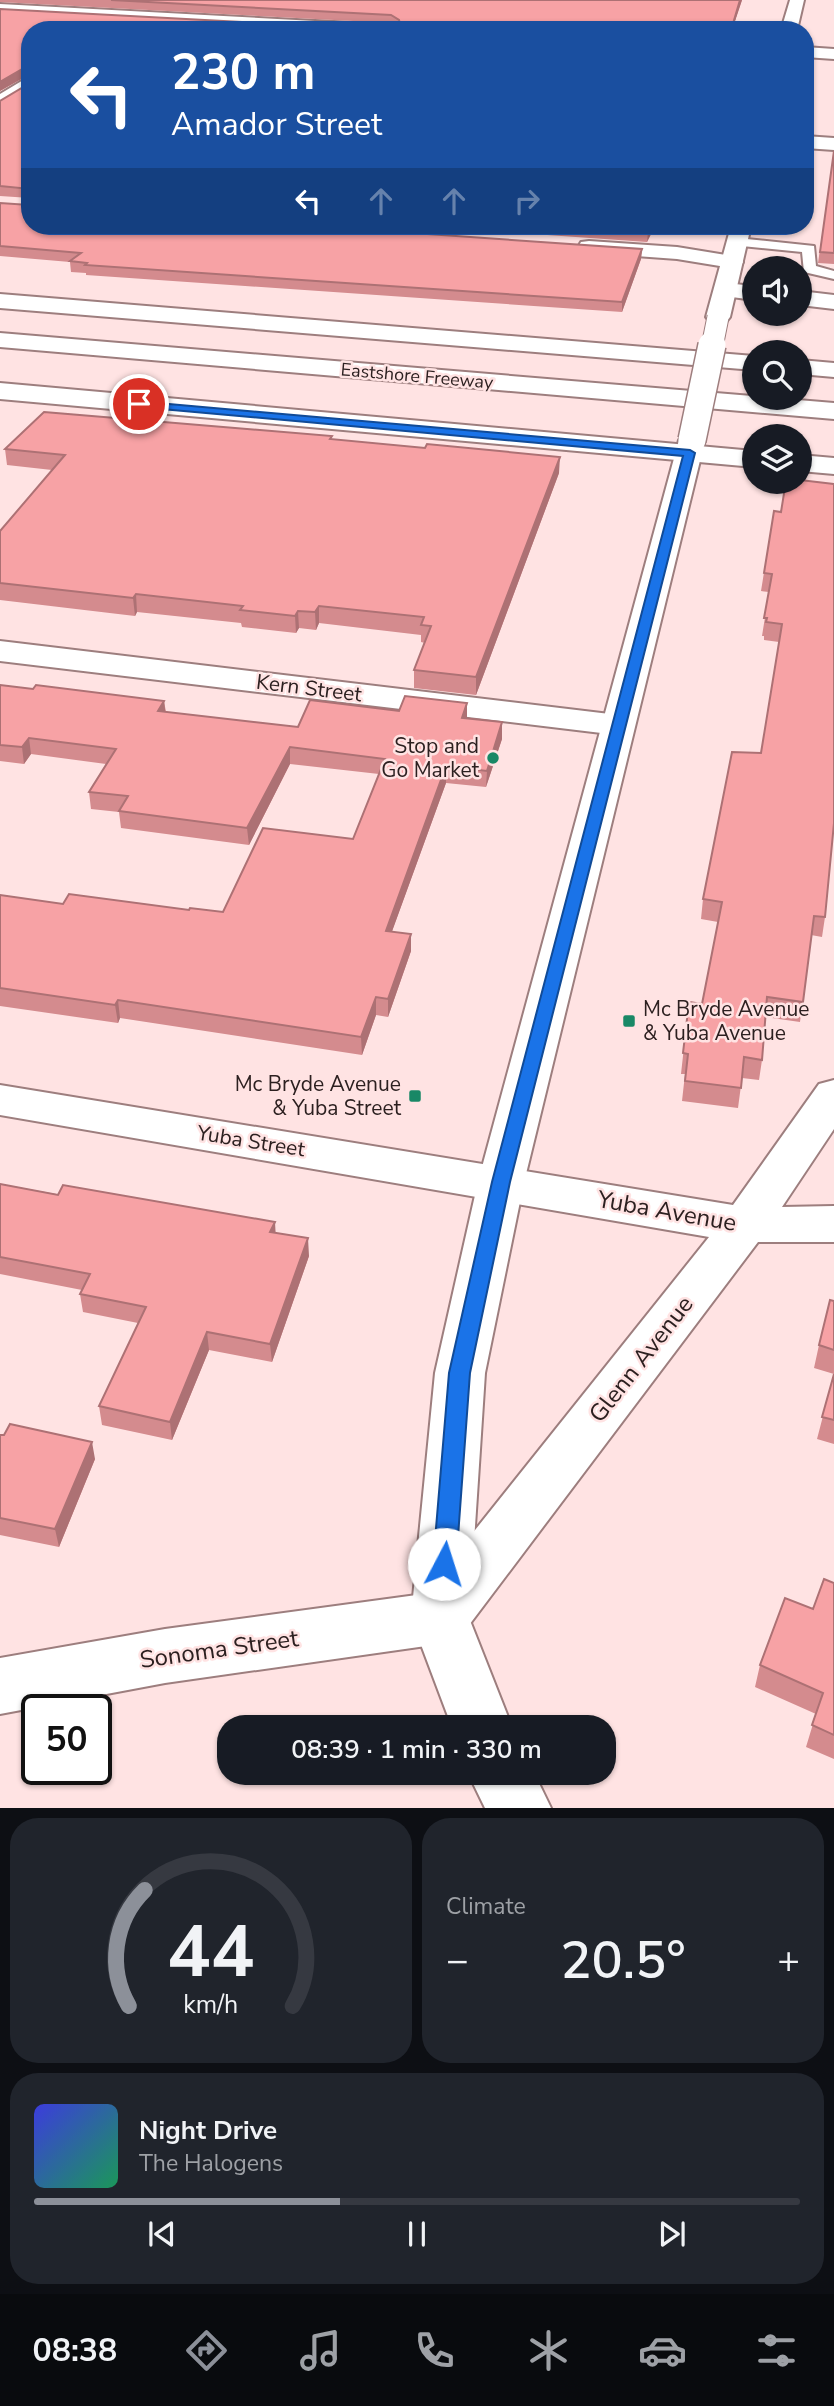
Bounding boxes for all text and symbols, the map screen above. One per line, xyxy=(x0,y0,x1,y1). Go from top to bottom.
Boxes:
text: 230 m xyxy=(171,39,315,106)
icon: left xyxy=(56,49,147,140)
text: Amador Street xyxy=(171,103,382,146)
icon: left xyxy=(289,182,327,220)
icon: ahead xyxy=(362,182,400,220)
icon: ahead xyxy=(435,182,473,220)
icon: right xyxy=(508,182,546,220)
map controls xyxy=(742,256,812,494)
button: sound xyxy=(742,256,812,326)
button: search xyxy=(742,340,812,410)
street label: Eastshore Freeway xyxy=(340,357,495,395)
pin xyxy=(109,374,169,434)
icon: arrive xyxy=(120,385,158,423)
button: layers xyxy=(742,424,812,494)
street label: Kern Street xyxy=(255,668,364,708)
place label: Stop and Go Market xyxy=(381,732,480,784)
marker: Stop and Go Market xyxy=(485,750,501,766)
place label: Mc Bryde Avenue & Yuba Avenue xyxy=(643,995,809,1047)
marker: Mc Bryde Avenue & Yuba Avenue xyxy=(621,1013,637,1029)
place label: Mc Bryde Avenue & Yuba Street xyxy=(235,1070,402,1122)
marker: Mc Bryde Avenue & Yuba Street xyxy=(407,1088,423,1104)
street label: Yuba Street xyxy=(194,1119,308,1163)
street label: Yuba Avenue xyxy=(594,1183,739,1239)
street label: Glenn Avenue xyxy=(582,1289,700,1429)
position arrow xyxy=(407,1527,481,1601)
street label: Sonoma Street xyxy=(138,1622,301,1676)
speed limit sign: 50 xyxy=(21,1694,112,1785)
text: 08:39 · 1 min · 330 m xyxy=(291,1732,542,1767)
text: Climate xyxy=(446,1891,526,1922)
text: 44 xyxy=(167,1903,255,2003)
text: 20.5° xyxy=(560,1925,686,1996)
text: − xyxy=(446,1935,469,1986)
text: + xyxy=(777,1935,800,1986)
text: km/h xyxy=(183,1988,239,2022)
text: Night Drive xyxy=(139,2113,277,2148)
text: The Halogens xyxy=(139,2148,283,2179)
icon: previous xyxy=(143,2215,181,2253)
icon: pause xyxy=(398,2215,436,2253)
icon: next xyxy=(653,2215,691,2253)
icon: directions xyxy=(182,2326,231,2375)
icon: music xyxy=(296,2326,345,2375)
icon: phone xyxy=(410,2326,459,2375)
icon: climate xyxy=(524,2326,573,2375)
icon: car xyxy=(638,2326,687,2375)
icon: filters xyxy=(752,2326,801,2375)
text: 08:38 xyxy=(33,2329,117,2372)

